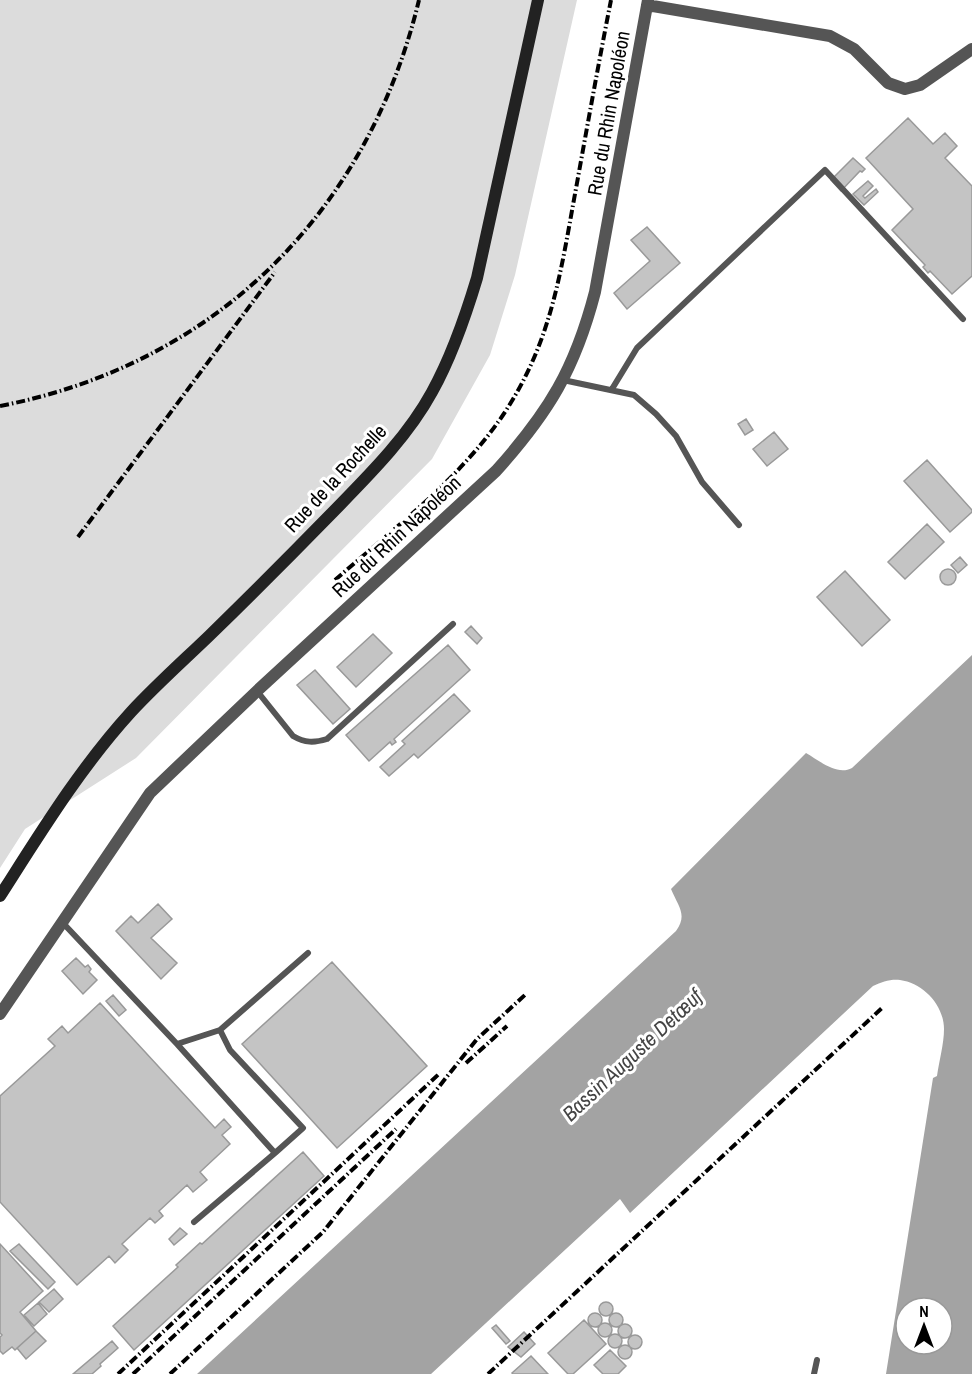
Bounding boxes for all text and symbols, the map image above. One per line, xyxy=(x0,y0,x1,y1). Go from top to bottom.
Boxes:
street label: Rue du Rhin Napoléon xyxy=(580,29,636,197)
street label: Rue de la Rochelle xyxy=(278,418,392,538)
street label: Rue du Rhin Napoléon xyxy=(326,469,466,603)
water label: Bassin Auguste Detœuf xyxy=(556,981,710,1128)
north arrow xyxy=(894,1296,954,1356)
text: N xyxy=(919,1300,929,1322)

